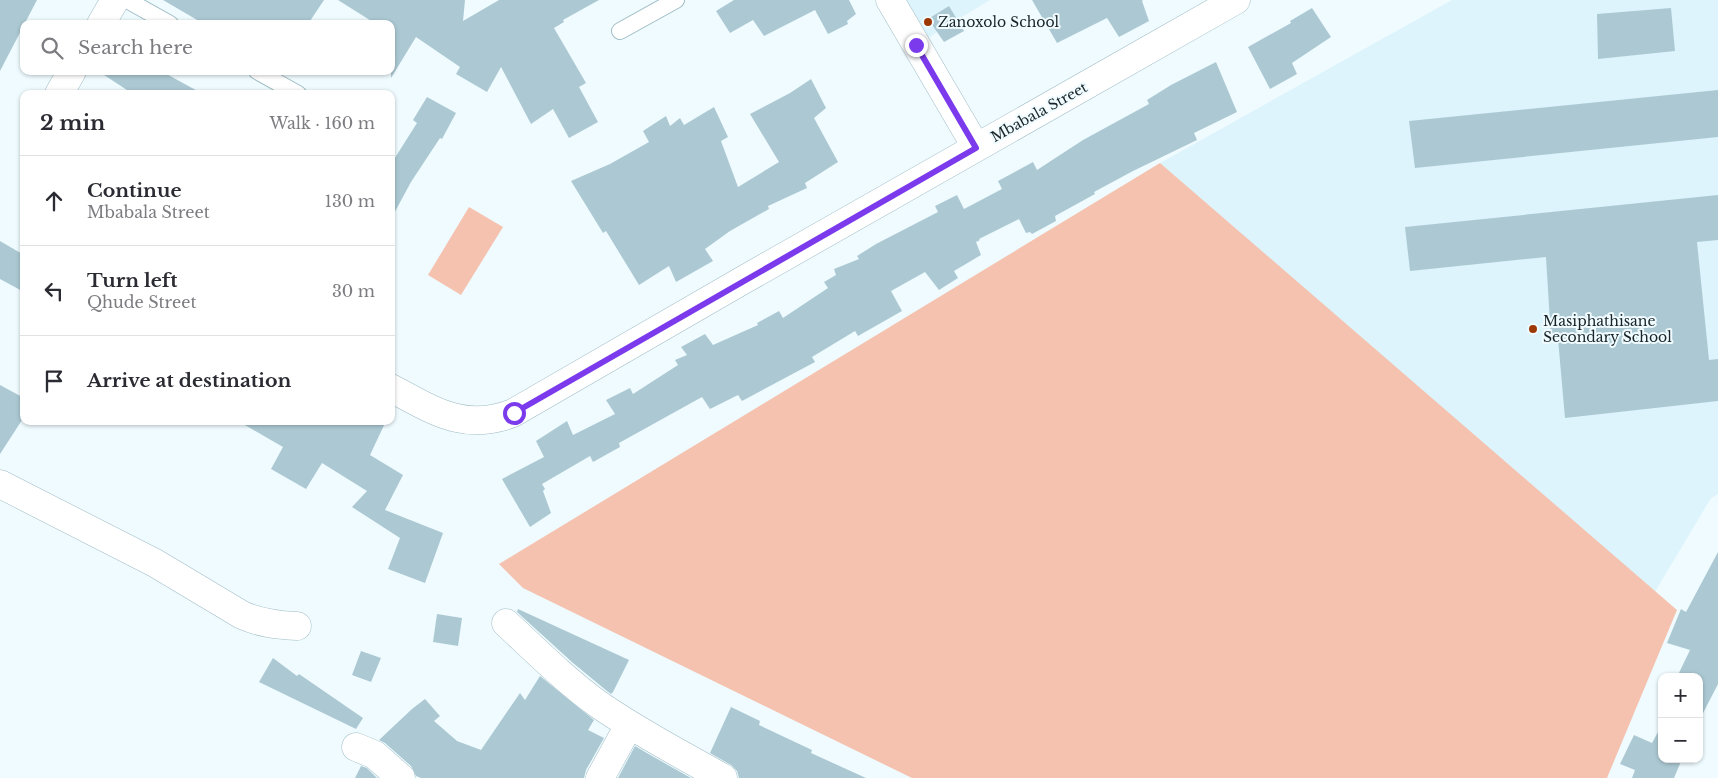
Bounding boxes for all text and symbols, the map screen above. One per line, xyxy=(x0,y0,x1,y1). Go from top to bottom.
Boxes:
place label: Zanoxolo School xyxy=(938,13,1060,31)
marker: Zanoxolo School xyxy=(922,16,934,28)
search box xyxy=(20,20,395,75)
icon: search xyxy=(38,34,66,62)
route end xyxy=(905,34,928,57)
text: Search here xyxy=(78,36,193,59)
street label: Mbabala Street xyxy=(988,78,1091,146)
text: 2 min xyxy=(40,110,105,136)
text: Walk · 160 m xyxy=(270,113,375,133)
text: Continue xyxy=(87,179,182,202)
icon: ahead xyxy=(40,187,68,215)
text: 130 m xyxy=(325,191,375,211)
text: Mbabala Street xyxy=(87,202,210,222)
text: Turn left xyxy=(87,269,178,292)
icon: left xyxy=(40,277,68,305)
text: 30 m xyxy=(332,281,375,301)
text: Qhude Street xyxy=(87,292,196,312)
place label: Masiphathisane Secondary School xyxy=(1543,312,1672,346)
marker: Masiphathisane Secondary School xyxy=(1527,323,1539,335)
icon: arrive xyxy=(40,367,68,395)
text: Arrive at destination xyxy=(87,369,291,392)
route start xyxy=(503,402,526,425)
map controls xyxy=(1658,673,1703,763)
button: + xyxy=(1658,673,1703,718)
button: − xyxy=(1658,718,1703,763)

